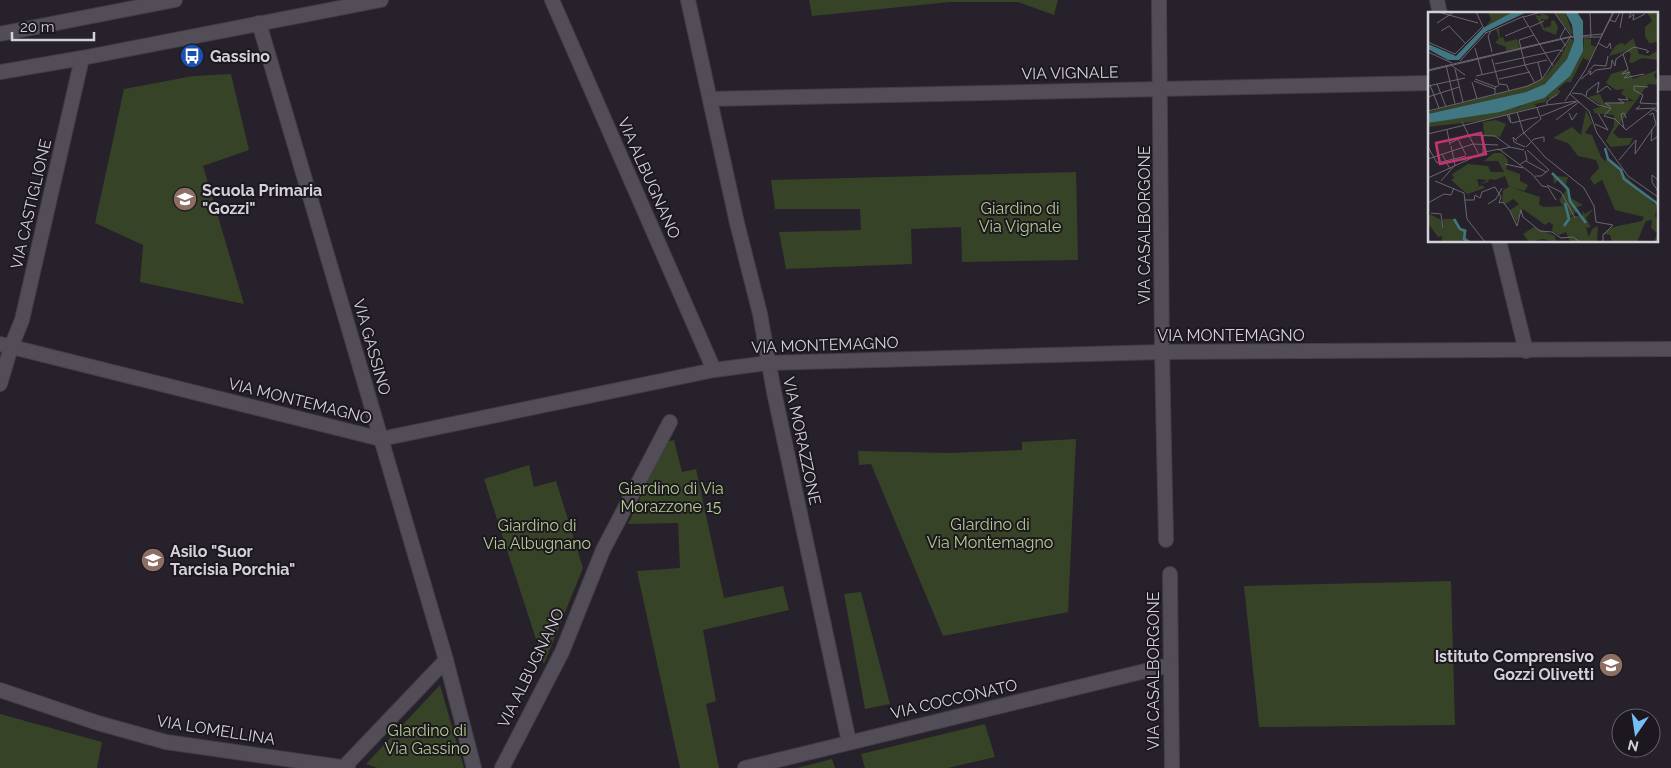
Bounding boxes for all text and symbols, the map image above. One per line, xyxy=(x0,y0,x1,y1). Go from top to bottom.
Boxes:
scale bar xyxy=(12,10,95,42)
inset map xyxy=(1428,12,1658,242)
text: 20 m xyxy=(20,18,55,36)
bus stop icon: Gassino xyxy=(179,43,205,69)
place label: Gassino xyxy=(210,47,270,66)
street label: VIA VIGNALE xyxy=(1021,63,1119,83)
street label: VIA ALBUGNANO xyxy=(614,114,684,242)
street label: VIA CASTIGLIONE xyxy=(7,137,55,271)
street label: VIA CASALBORGONE xyxy=(1135,145,1154,305)
place label: Scuola Primaria "Gozzi" xyxy=(202,181,322,218)
school or university icon: Scuola Primaria "Gozzi" xyxy=(172,186,198,212)
park label: Giardino di Via Vignale xyxy=(979,199,1061,236)
street label: VIA GASSINO xyxy=(349,297,395,397)
street label: VIA MONTEMAGNO xyxy=(1157,326,1305,345)
street label: VIA MONTEMAGNO xyxy=(751,333,899,357)
street label: VIA MONTEMAGNO xyxy=(226,374,374,428)
street label: VIA MORAZZONE xyxy=(779,375,825,507)
park label: Giardino di Via Morazzone 15 xyxy=(618,479,724,516)
park label: GIardino di Via Montemagno xyxy=(927,515,1053,552)
park label: Giardino di Via Albugnano xyxy=(483,516,591,553)
place label: Asilo "Suor Tarcisia Porchia" xyxy=(170,542,295,579)
school or university icon: Asilo "Suor Tarcisia Porchia" xyxy=(140,547,166,573)
street label: VIA CASALBORGONE xyxy=(1144,591,1163,751)
street label: VIA ALBUGNANO xyxy=(494,605,568,731)
place label: Istituto Comprensivo Gozzi Olivetti xyxy=(1435,647,1594,684)
school or university icon: Istituto Comprensivo Gozzi Olivetti xyxy=(1598,652,1624,678)
street label: VIA COCCONATO xyxy=(889,675,1019,723)
north arrow xyxy=(1611,708,1661,758)
street label: VIA LOMELLINA xyxy=(155,711,277,749)
park label: GIardino di Via Gassino xyxy=(384,721,470,758)
text: N xyxy=(1626,737,1640,755)

